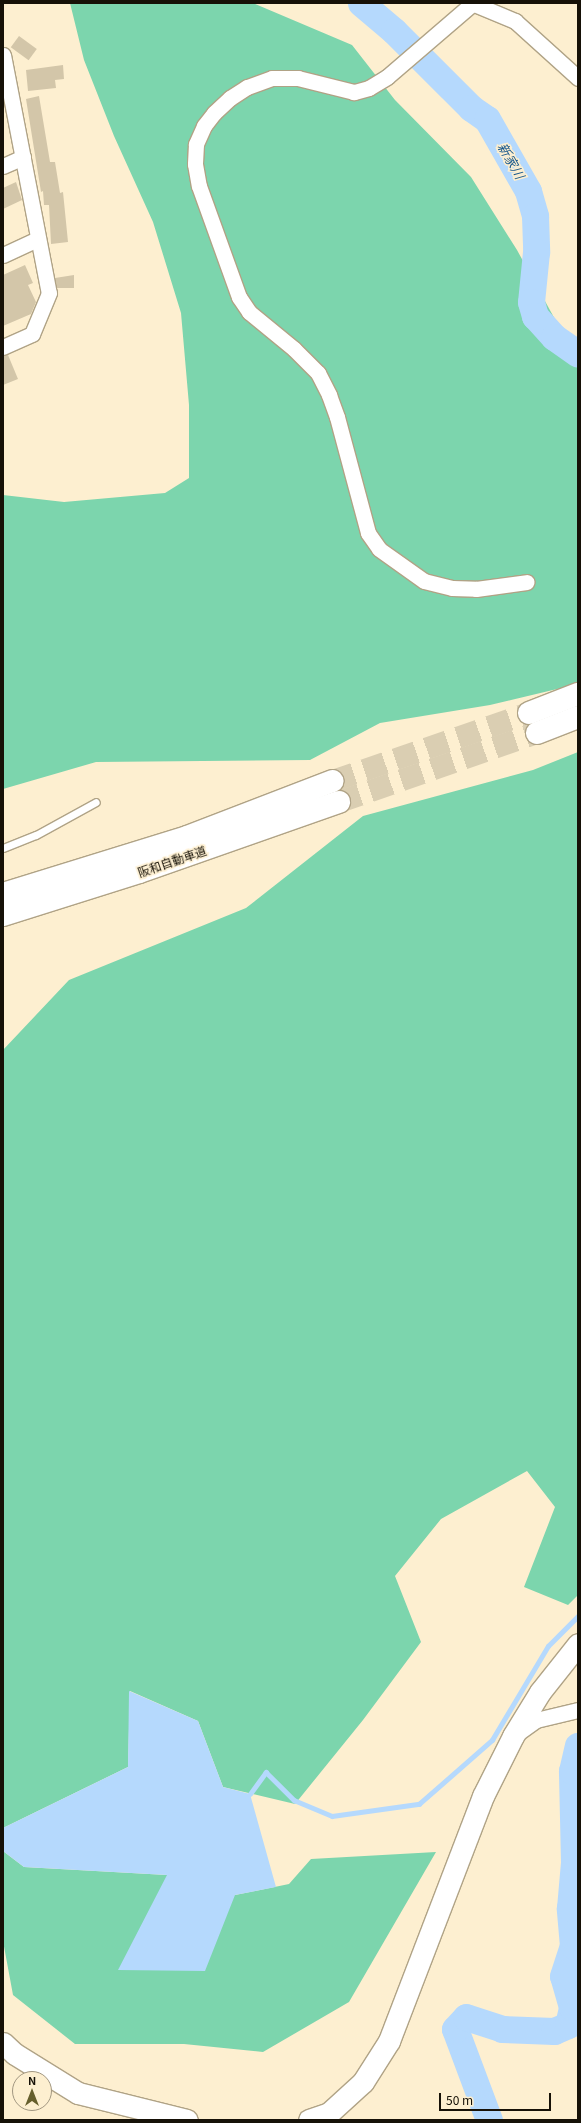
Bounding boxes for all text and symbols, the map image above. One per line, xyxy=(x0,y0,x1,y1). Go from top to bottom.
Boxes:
water label: 新家川 xyxy=(494,140,528,182)
street label: 阪和自動車道 xyxy=(136,842,208,880)
north arrow xyxy=(12,2071,52,2111)
text: N xyxy=(28,2072,36,2088)
scale bar xyxy=(441,2085,553,2111)
text: 50 m xyxy=(446,2091,473,2108)

